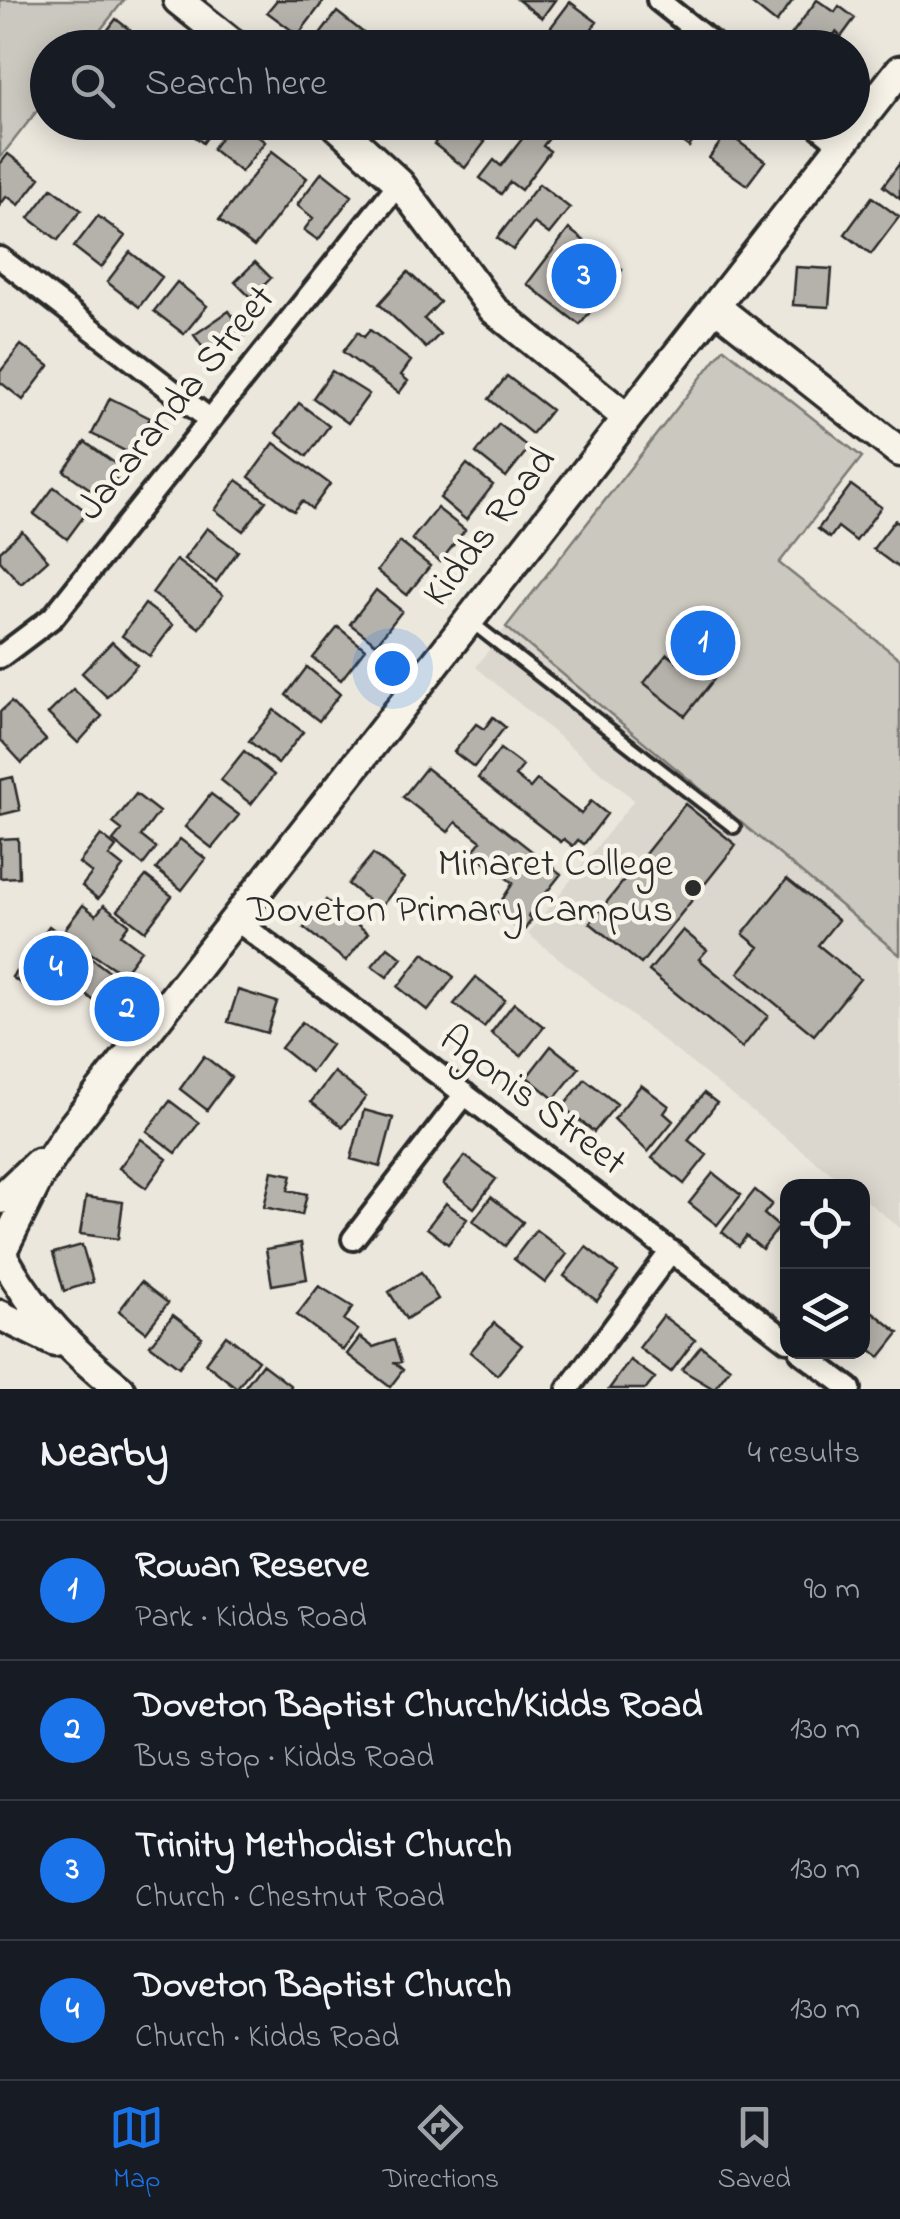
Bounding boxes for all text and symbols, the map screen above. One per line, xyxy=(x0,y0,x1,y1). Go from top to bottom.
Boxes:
search box xyxy=(30,30,870,140)
text: Search here xyxy=(145,57,327,113)
icon: search xyxy=(65,58,120,113)
pin: 3 xyxy=(552,238,616,314)
street label: Jacaranda Street xyxy=(63,273,291,535)
street label: Kidds Road xyxy=(410,435,572,621)
pin: 1 xyxy=(670,606,736,680)
your location xyxy=(367,643,418,694)
place label: Minaret College Doveton Primary Campus xyxy=(246,836,673,941)
marker: Minaret College Doveton Primary Campus xyxy=(682,877,704,899)
pin: 4 xyxy=(23,930,88,1006)
pin: 2 xyxy=(94,972,160,1046)
street label: Agonis Street xyxy=(426,1012,638,1192)
map controls xyxy=(780,1179,870,1359)
button: locate xyxy=(780,1179,870,1269)
button: layers xyxy=(780,1269,870,1359)
text: Nearby xyxy=(40,1424,168,1485)
text: 4 results xyxy=(748,1431,860,1478)
text: Rowan Reserve xyxy=(135,1539,368,1595)
text: 1 xyxy=(67,1567,78,1614)
text: 90 m xyxy=(804,1567,860,1614)
text: Park · Kidds Road xyxy=(135,1595,367,1642)
text: Doveton Baptist Church/Kidds Road xyxy=(135,1679,703,1735)
text: 2 xyxy=(65,1707,80,1754)
text: 130 m xyxy=(790,1707,860,1754)
text: Bus stop · Kidds Road xyxy=(135,1735,434,1782)
text: Trinity Methodist Church xyxy=(135,1819,512,1875)
text: 3 xyxy=(66,1847,79,1894)
text: 130 m xyxy=(790,1847,860,1894)
text: Church · Chestnut Road xyxy=(135,1875,445,1922)
text: Doveton Baptist Church xyxy=(135,1959,511,2015)
text: 4 xyxy=(66,1987,79,2034)
text: 130 m xyxy=(790,1987,860,2034)
text: Church · Kidds Road xyxy=(135,2015,399,2062)
tab: Map xyxy=(109,2100,164,2201)
tab: Directions xyxy=(383,2100,499,2201)
tab: Saved xyxy=(718,2100,791,2201)

